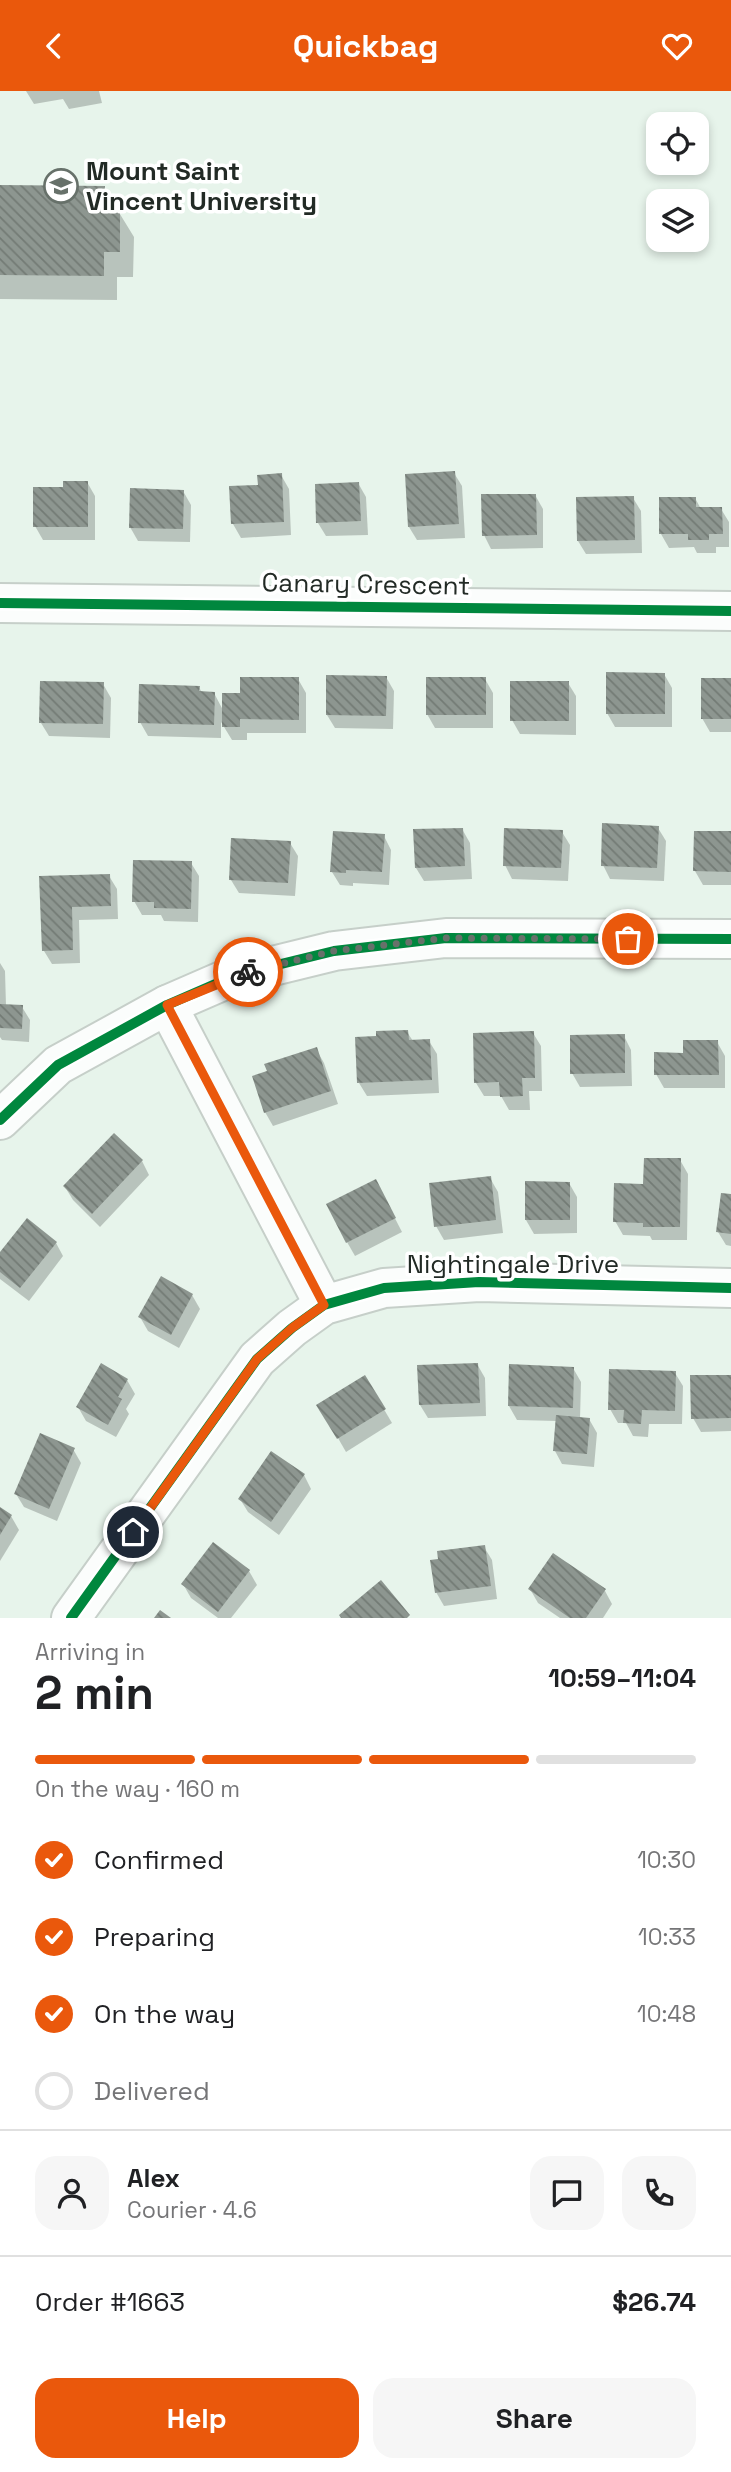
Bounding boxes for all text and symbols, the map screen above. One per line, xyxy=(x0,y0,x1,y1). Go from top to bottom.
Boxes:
text: Quickbag xyxy=(293,26,438,66)
icon: back xyxy=(35,27,73,65)
icon: heart xyxy=(658,27,696,65)
map controls xyxy=(646,112,709,252)
button: locate xyxy=(646,112,709,175)
place label: Mount Saint Vincent University xyxy=(86,154,317,218)
school or university icon: Mount Saint Vincent University xyxy=(42,167,80,205)
button: layers xyxy=(646,189,709,252)
street label: Canary Crescent xyxy=(261,565,471,603)
pin xyxy=(598,909,658,969)
icon: bag xyxy=(609,920,647,958)
courier xyxy=(213,937,283,1007)
icon: bike xyxy=(229,953,267,991)
street label: Nightingale Drive xyxy=(407,1247,619,1281)
pin xyxy=(103,1502,163,1562)
icon: home xyxy=(114,1513,152,1551)
text: Arriving in xyxy=(35,1637,145,1667)
text: 10:59–11:04 xyxy=(548,1661,696,1695)
text: 2 min xyxy=(35,1664,154,1722)
text: On the way · 160 m xyxy=(35,1774,240,1804)
icon: check xyxy=(35,1841,73,1879)
text: Confirmed xyxy=(94,1843,224,1877)
text: 10:30 xyxy=(637,1845,696,1875)
icon: check xyxy=(35,1918,73,1956)
text: Preparing xyxy=(94,1920,215,1954)
text: 10:33 xyxy=(638,1922,696,1952)
icon: check xyxy=(35,1995,73,2033)
text: On the way xyxy=(94,1997,235,2031)
text: 10:48 xyxy=(637,1999,696,2029)
text: Delivered xyxy=(94,2074,210,2108)
button: person xyxy=(35,2156,109,2230)
button: chat xyxy=(530,2156,604,2230)
button: phone xyxy=(622,2156,696,2230)
text: Alex xyxy=(127,2161,180,2195)
text: Courier · 4.6 xyxy=(127,2195,257,2225)
text: Order #1663 xyxy=(35,2285,185,2319)
text: $26.74 xyxy=(612,2285,696,2319)
button: Help xyxy=(35,2378,359,2458)
button: Share xyxy=(373,2378,696,2458)

